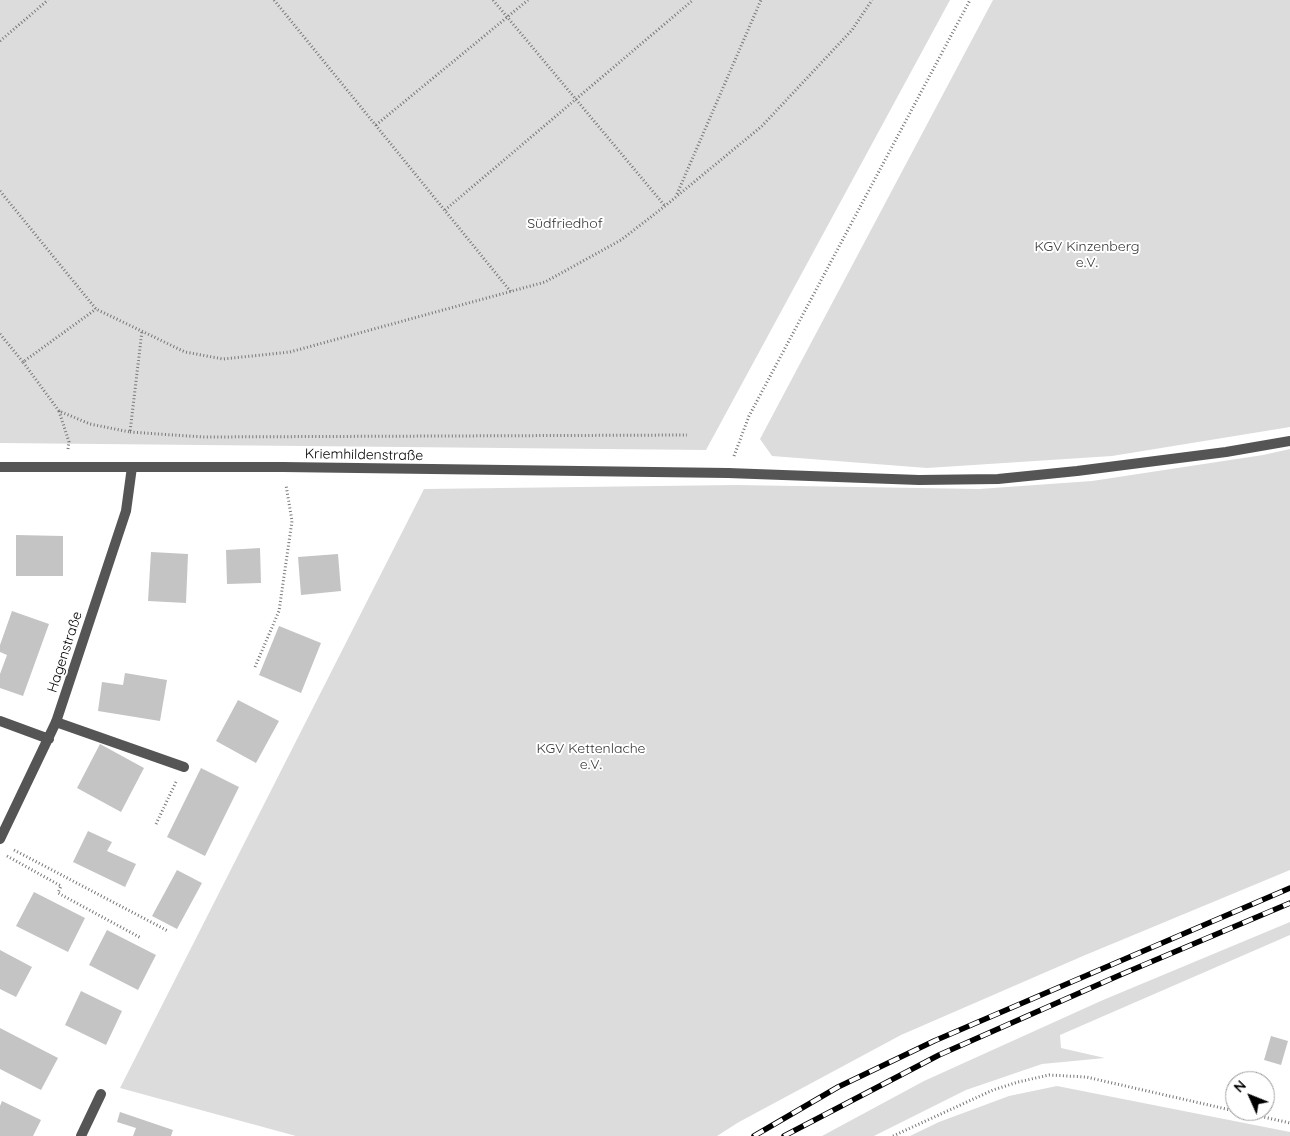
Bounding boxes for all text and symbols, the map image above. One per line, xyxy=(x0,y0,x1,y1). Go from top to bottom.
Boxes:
park label: Südfriedhof xyxy=(527,216,603,232)
park label: KGV Kinzenberg e.V. xyxy=(1034,239,1140,272)
street label: Kriemhildenstraße xyxy=(305,446,423,464)
street label: Hagenstraße xyxy=(44,609,86,695)
park label: KGV Kettenlache e.V. xyxy=(537,741,645,774)
north arrow xyxy=(1225,1071,1275,1121)
text: N xyxy=(1230,1076,1250,1096)

